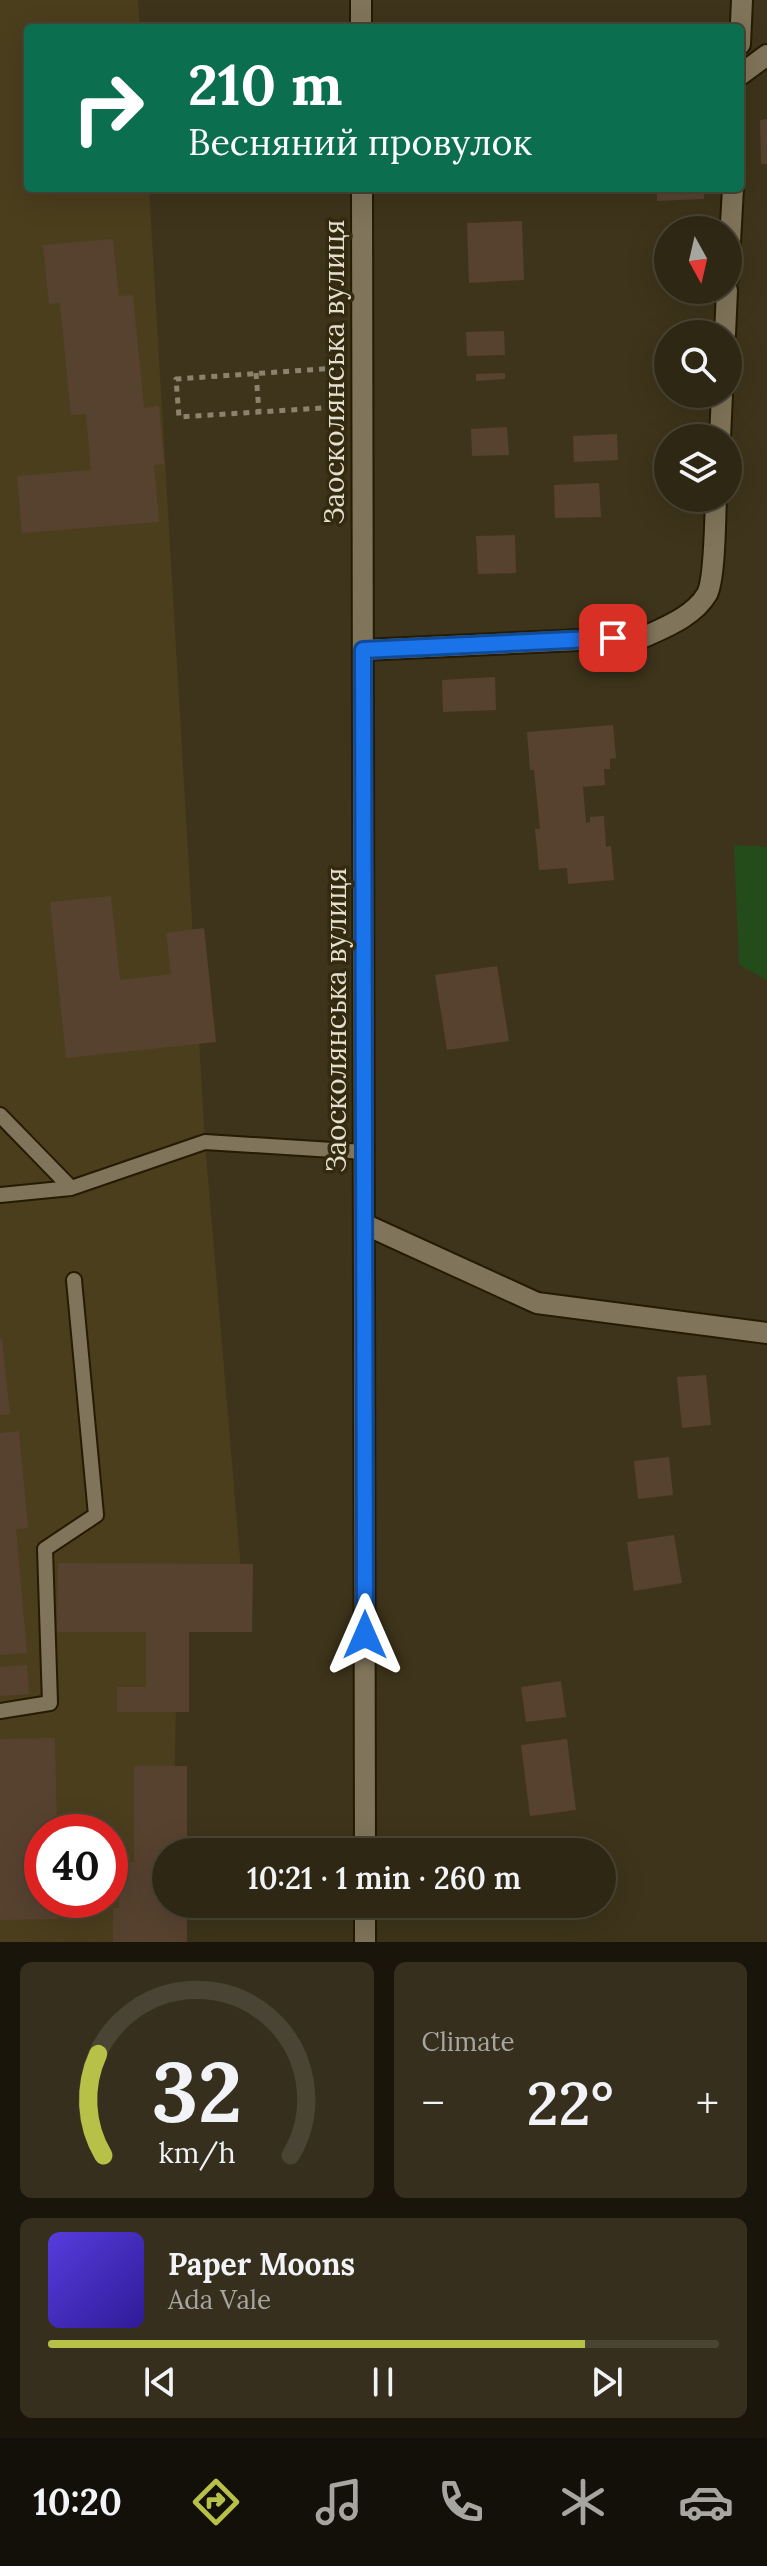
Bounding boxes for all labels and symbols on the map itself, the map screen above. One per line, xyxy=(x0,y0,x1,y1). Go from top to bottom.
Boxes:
north arrow xyxy=(654,216,742,304)
street label: Заосколянська вулиця xyxy=(316,219,352,525)
pin xyxy=(579,604,647,672)
street label: Заосколянська вулиця xyxy=(318,867,354,1173)
position arrow xyxy=(323,1593,407,1677)
speed limit sign: 40 xyxy=(24,1814,128,1918)

